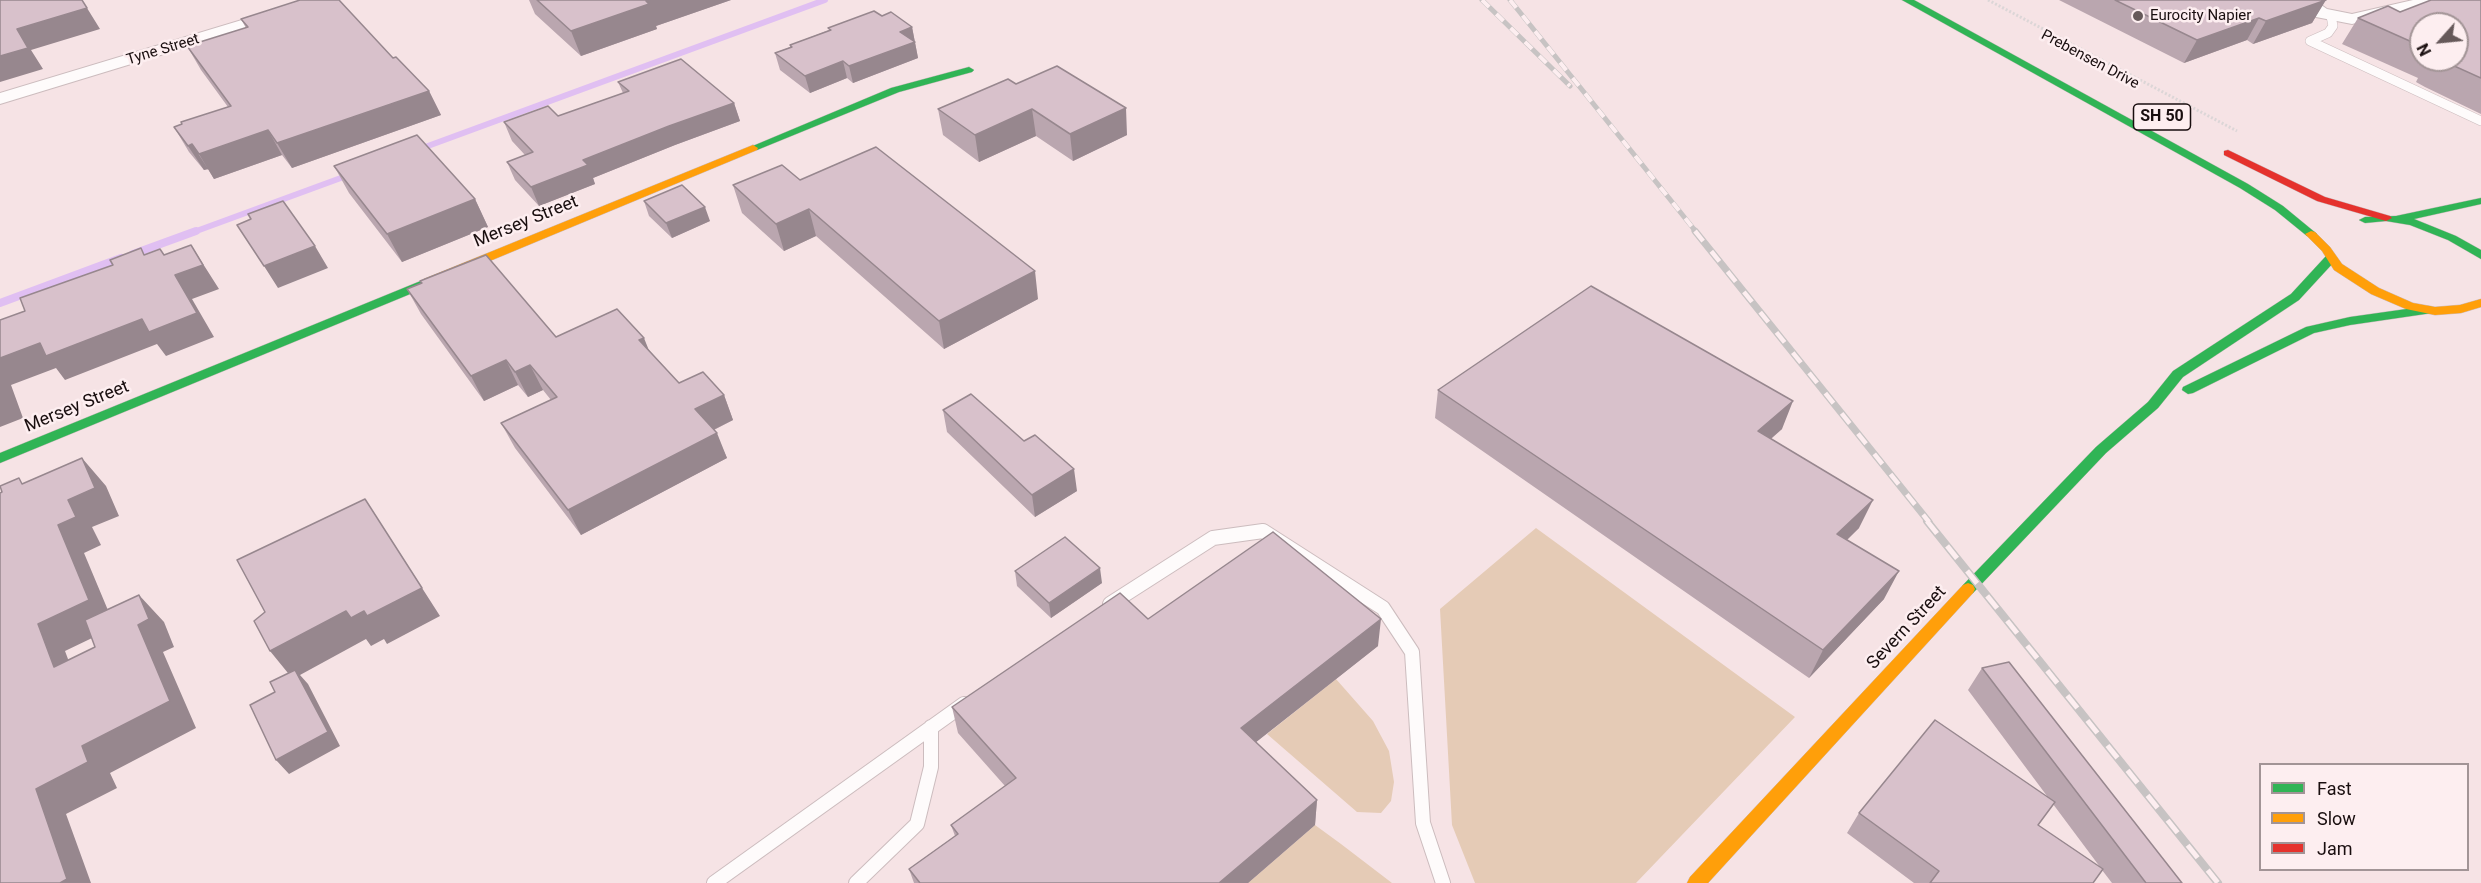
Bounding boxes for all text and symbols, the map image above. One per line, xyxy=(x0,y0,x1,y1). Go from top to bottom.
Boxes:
place label: Eurocity Napier xyxy=(2150,7,2251,25)
marker: Eurocity Napier xyxy=(2131,9,2145,23)
north arrow xyxy=(2409,12,2469,72)
street label: Prebensen Drive xyxy=(2038,27,2142,93)
street label: Tyne Street xyxy=(124,30,202,70)
text: N xyxy=(2413,40,2435,59)
road number: SH 50 xyxy=(2134,104,2190,130)
street label: Mersey Street xyxy=(471,191,581,253)
street label: Mersey Street xyxy=(22,376,132,438)
street label: Severn Street xyxy=(1863,582,1951,674)
legend xyxy=(2259,763,2469,871)
text: Fast xyxy=(2317,778,2352,799)
text: Slow xyxy=(2317,808,2356,829)
text: Jam xyxy=(2317,838,2353,859)

